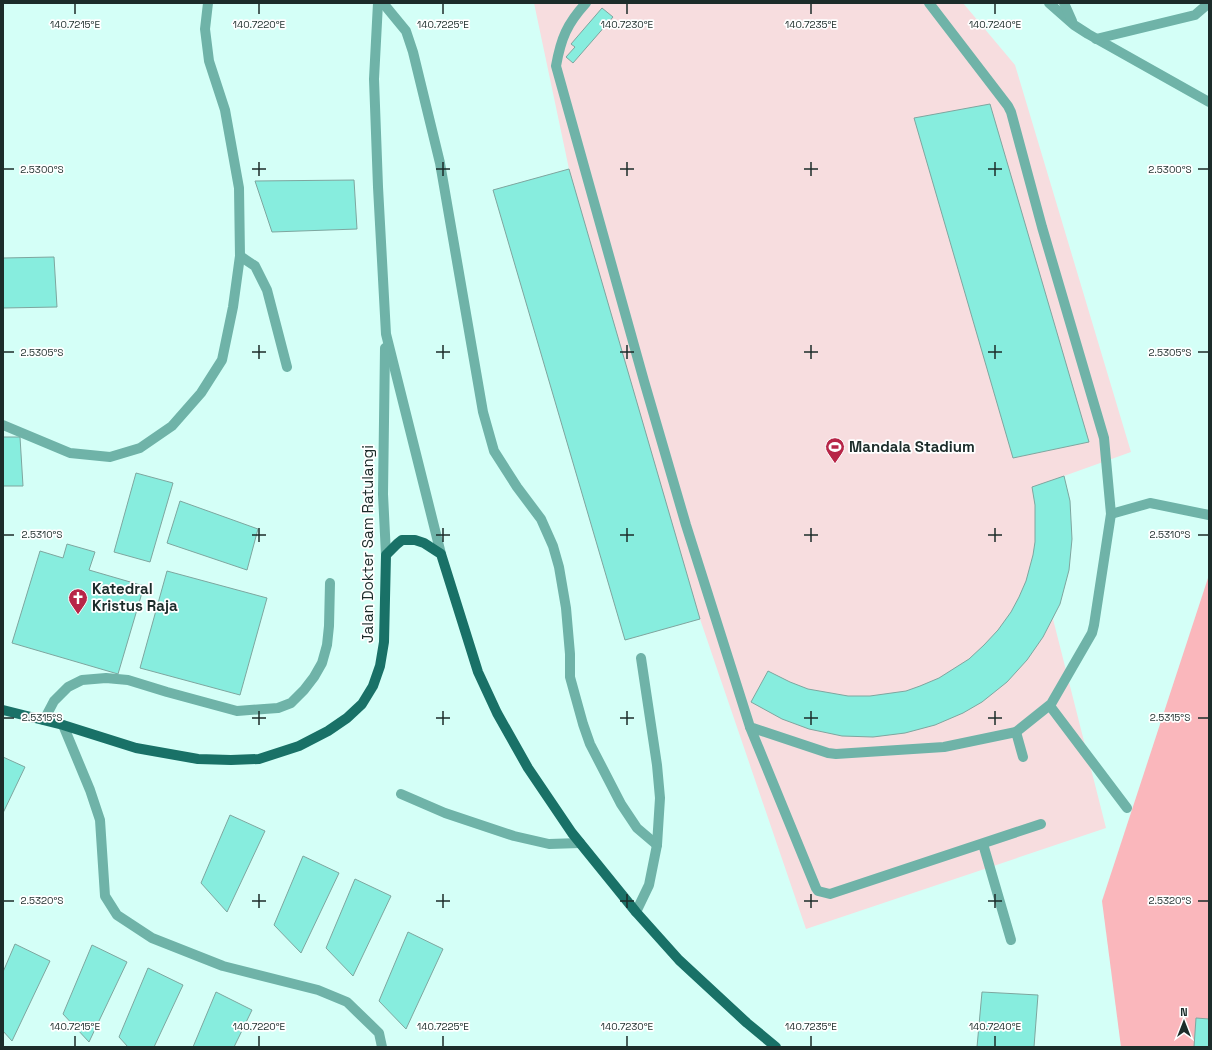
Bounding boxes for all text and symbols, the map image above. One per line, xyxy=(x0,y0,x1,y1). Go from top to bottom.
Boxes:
text: 140.7215°E xyxy=(50,18,100,31)
text: 140.7220°E xyxy=(233,18,286,31)
text: 140.7225°E xyxy=(417,18,469,31)
text: 140.7230°E xyxy=(601,18,654,31)
text: 140.7235°E xyxy=(785,18,837,31)
text: 140.7240°E xyxy=(969,18,1021,31)
text: 2.5300°S xyxy=(20,163,64,176)
text: 2.5300°S xyxy=(1148,163,1192,176)
text: 2.5305°S xyxy=(21,346,63,359)
text: 2.5305°S xyxy=(1149,346,1191,359)
sports icon: Mandala Stadium xyxy=(824,436,846,464)
place label: Mandala Stadium xyxy=(849,437,975,456)
street label: Jalan Dokter Sam Ratulangi xyxy=(358,445,377,643)
text: 2.5310°S xyxy=(22,528,62,541)
text: 2.5310°S xyxy=(1150,528,1190,541)
place label: Katedral Kristus Raja xyxy=(92,579,178,615)
church icon: Katedral Kristus Raja xyxy=(67,587,89,615)
text: 2.5315°S xyxy=(22,711,62,724)
text: 2.5315°S xyxy=(1150,711,1190,724)
text: 2.5320°S xyxy=(21,894,63,907)
text: 2.5320°S xyxy=(1149,894,1191,907)
north arrow xyxy=(1164,1002,1204,1042)
text: N xyxy=(1180,1005,1188,1019)
text: 140.7215°E xyxy=(50,1020,100,1033)
text: 140.7220°E xyxy=(233,1020,286,1033)
text: 140.7225°E xyxy=(417,1020,469,1033)
text: 140.7230°E xyxy=(601,1020,654,1033)
text: 140.7235°E xyxy=(785,1020,837,1033)
text: 140.7240°E xyxy=(969,1020,1021,1033)

